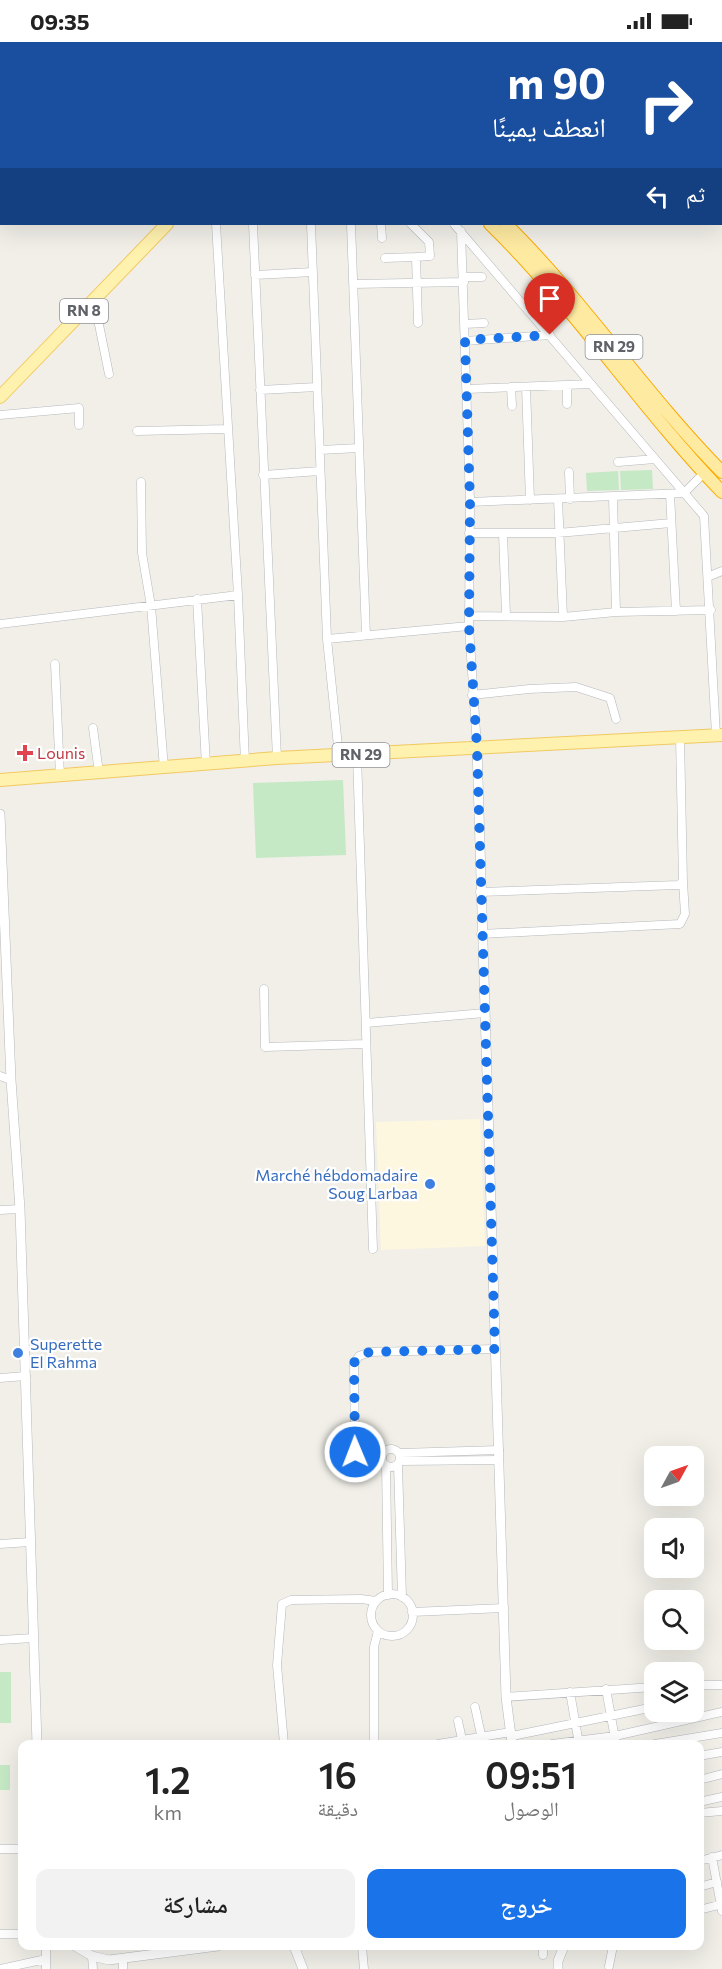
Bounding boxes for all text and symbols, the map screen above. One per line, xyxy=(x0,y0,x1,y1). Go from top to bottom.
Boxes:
text: 09:35 xyxy=(30,8,90,35)
text: 90 m xyxy=(507,56,606,108)
icon: right xyxy=(627,66,705,144)
text: انعطف يمينًا xyxy=(492,110,606,143)
icon: left xyxy=(641,180,674,213)
text: ثم xyxy=(686,180,705,207)
pin xyxy=(524,273,575,335)
icon: arrive xyxy=(533,282,566,315)
road number: RN 8 xyxy=(60,299,108,323)
road number: RN 29 xyxy=(586,335,642,359)
place label: Lounis xyxy=(37,743,85,762)
road number: RN 29 xyxy=(332,743,389,767)
marker: Lounis xyxy=(18,746,32,760)
place label: Marché hébdomadaire Soug Larbaa xyxy=(255,1165,418,1202)
marker: Marché hébdomadaire Soug Larbaa xyxy=(423,1177,437,1191)
place label: Superette El Rahma xyxy=(30,1334,102,1371)
marker: Superette El Rahma xyxy=(11,1346,25,1360)
position arrow xyxy=(323,1420,387,1484)
north arrow xyxy=(644,1446,704,1506)
map controls xyxy=(644,1446,704,1722)
button: sound xyxy=(644,1518,704,1578)
button: search xyxy=(644,1590,704,1650)
button: layers xyxy=(644,1662,704,1722)
text: 16 xyxy=(319,1752,357,1796)
text: 09:51 xyxy=(485,1752,577,1796)
text: 1.2 xyxy=(145,1757,190,1801)
text: دقيقة xyxy=(317,1796,358,1820)
text: الوصول xyxy=(503,1796,559,1820)
text: km xyxy=(154,1800,182,1824)
button: مشاركة xyxy=(36,1869,355,1938)
button: خروج xyxy=(367,1869,686,1938)

